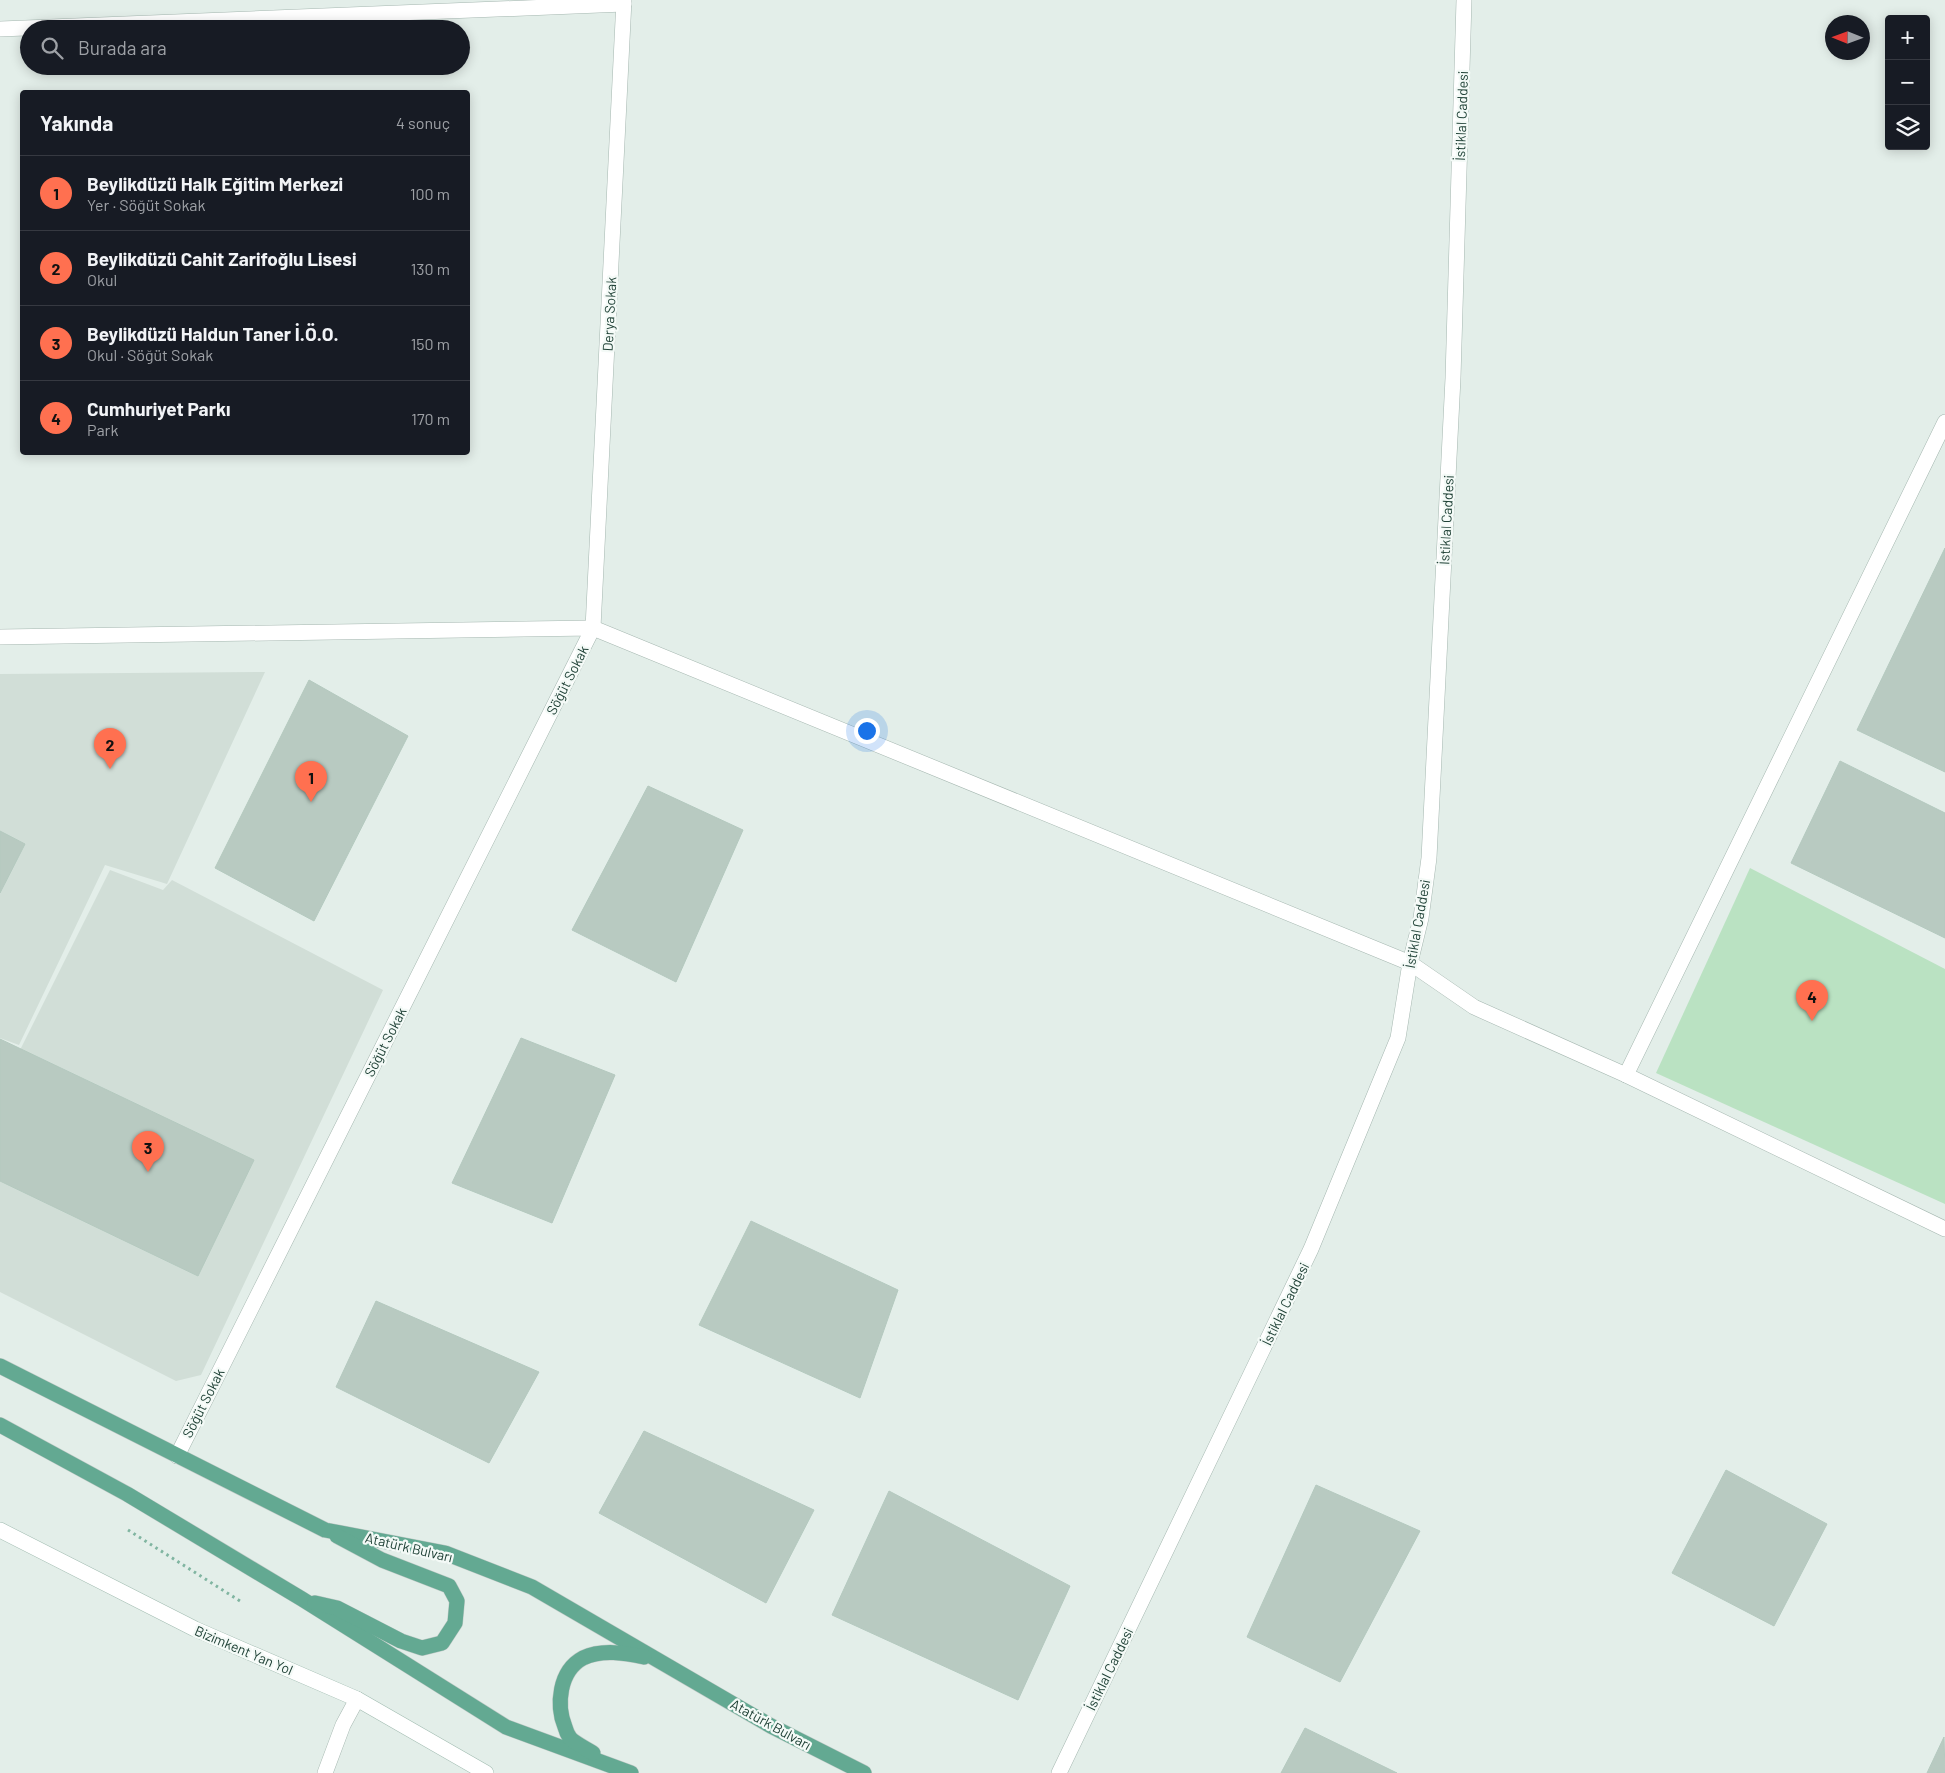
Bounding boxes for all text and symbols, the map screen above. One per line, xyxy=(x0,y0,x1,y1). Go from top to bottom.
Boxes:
north arrow xyxy=(1825,15,1870,60)
map controls xyxy=(1885,15,1930,150)
button: + xyxy=(1885,15,1930,60)
search box xyxy=(20,20,470,75)
icon: search xyxy=(38,34,66,62)
text: Burada ara xyxy=(78,36,167,59)
button: − xyxy=(1885,60,1930,105)
street label: İstiklal Caddesi xyxy=(1451,71,1471,161)
button: layers xyxy=(1885,105,1930,150)
text: Yakında xyxy=(40,110,113,135)
text: 4 sonuç xyxy=(396,113,450,132)
text: Beylikdüzü Halk Eğitim Merkezi xyxy=(87,172,343,195)
text: 1 xyxy=(53,184,59,203)
text: 100 m xyxy=(410,184,450,203)
text: Yer · Söğüt Sokak xyxy=(87,195,205,214)
text: Beylikdüzü Cahit Zarifoğlu Lisesi xyxy=(87,247,356,270)
text: 2 xyxy=(52,259,60,278)
text: 130 m xyxy=(411,259,450,278)
text: Okul xyxy=(87,270,117,289)
street label: Derya Sokak xyxy=(599,276,619,352)
text: Beylikdüzü Haldun Taner İ.Ö.O. xyxy=(87,322,339,345)
text: 3 xyxy=(52,334,60,353)
text: 150 m xyxy=(411,334,450,353)
text: Okul · Söğüt Sokak xyxy=(87,345,213,364)
text: Cumhuriyet Parkı xyxy=(87,397,231,420)
text: 4 xyxy=(51,409,61,428)
text: 170 m xyxy=(411,409,450,428)
text: Park xyxy=(87,420,118,439)
street label: İstiklal Caddesi xyxy=(1435,475,1457,565)
street label: Söğüt Sokak xyxy=(542,643,592,717)
your location xyxy=(854,718,880,744)
pin: 2 xyxy=(94,728,126,769)
pin: 1 xyxy=(295,761,327,802)
street label: İstiklal Caddesi xyxy=(1401,878,1433,970)
pin: 4 xyxy=(1796,980,1828,1021)
street label: Söğüt Sokak xyxy=(360,1005,410,1079)
pin: 3 xyxy=(132,1131,164,1172)
street label: İstiklal Caddesi xyxy=(1258,1260,1312,1348)
street label: Söğüt Sokak xyxy=(178,1366,228,1440)
street label: Atatürk Bulvarı xyxy=(364,1529,454,1565)
street label: Bizimkent Yan Yol xyxy=(192,1622,296,1678)
street label: İstiklal Caddesi xyxy=(1082,1625,1136,1713)
street label: Atatürk Bulvarı xyxy=(728,1695,814,1753)

